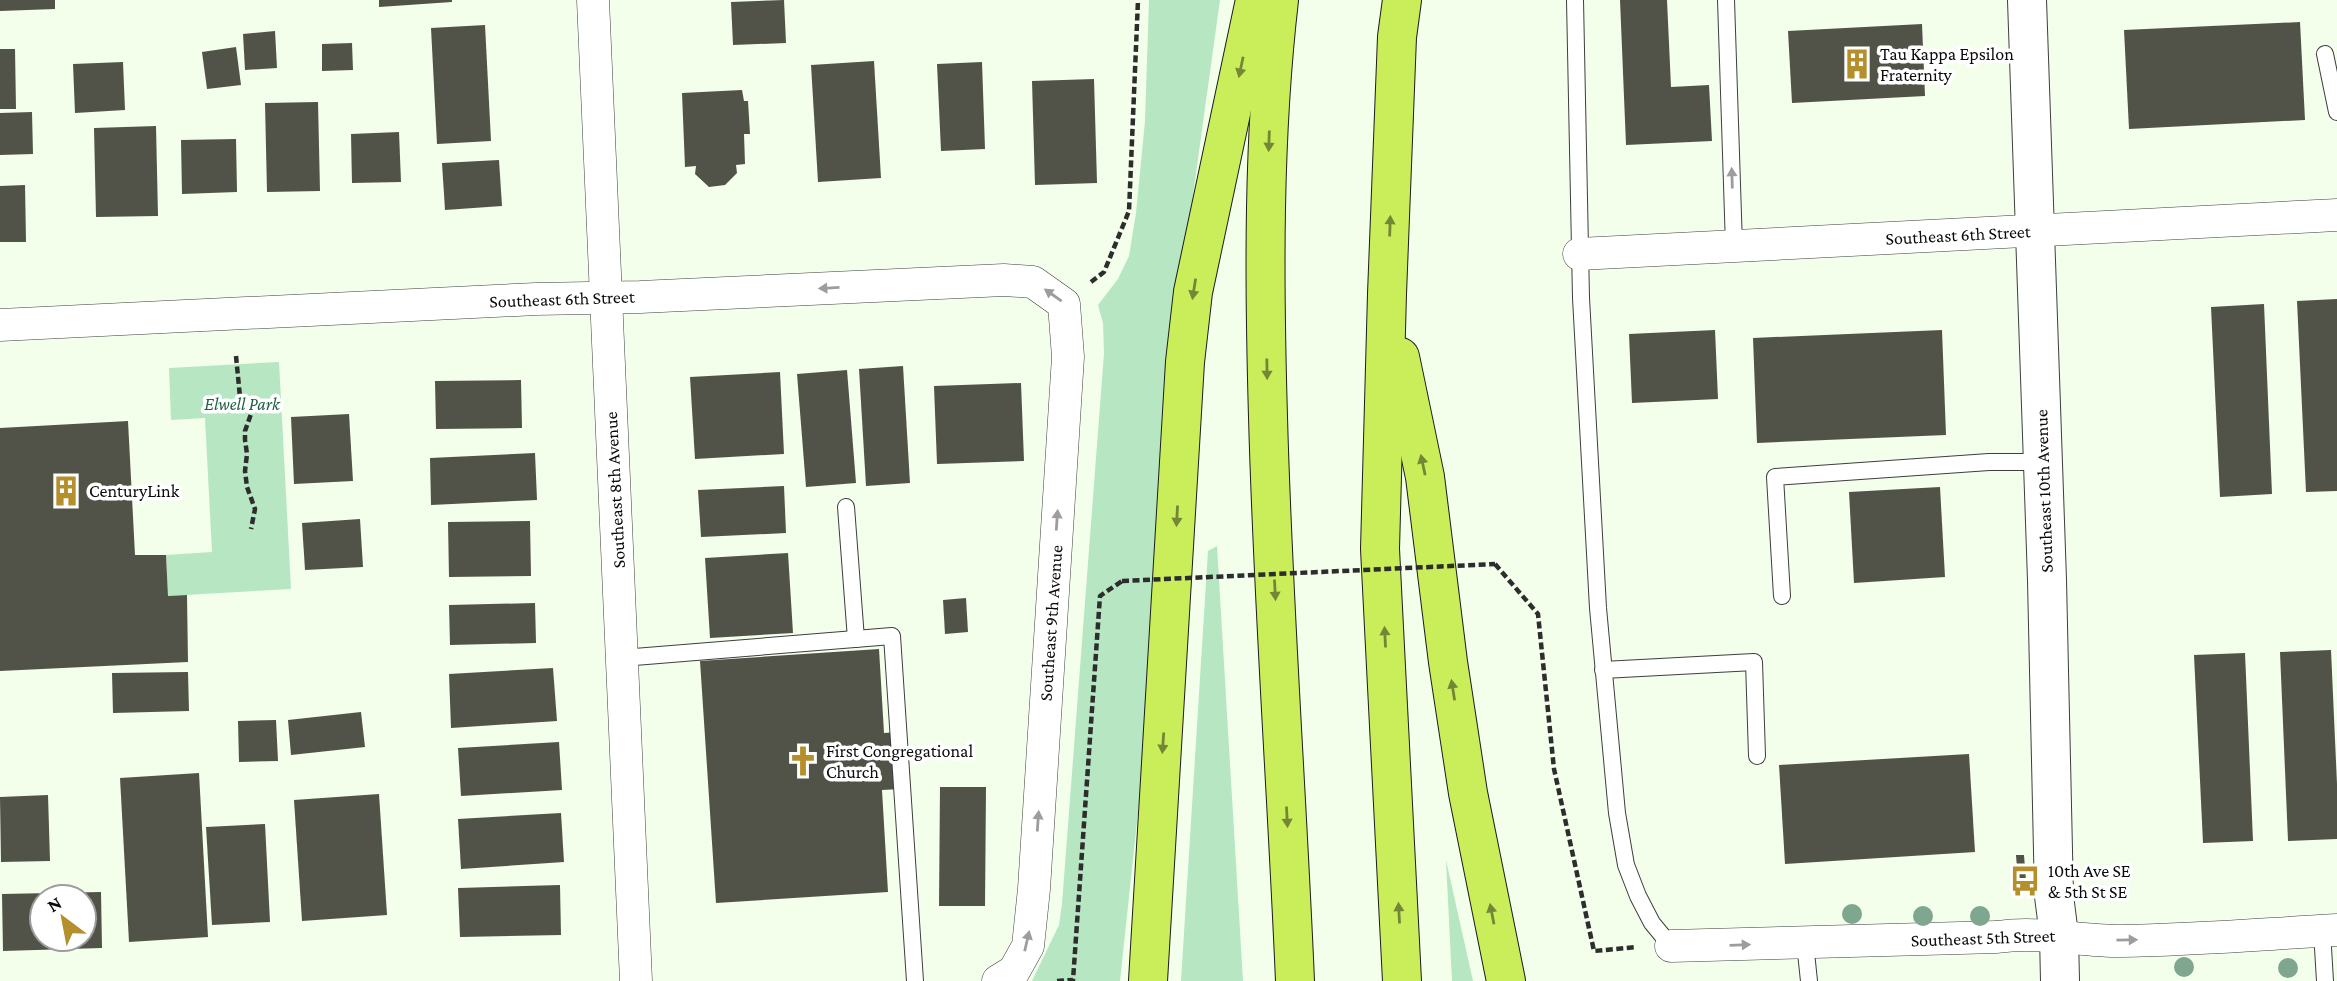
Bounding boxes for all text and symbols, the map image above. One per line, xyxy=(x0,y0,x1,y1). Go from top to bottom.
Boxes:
place label: Tau Kappa Epsilon Fraternity xyxy=(1880,44,2014,85)
building icon: Tau Kappa Epsilon Fraternity xyxy=(1840,47,1874,81)
one-way arrow xyxy=(1235,56,1246,78)
one-way arrow xyxy=(1263,131,1274,153)
one-way arrow xyxy=(1726,167,1737,189)
one-way arrow xyxy=(1384,214,1395,236)
street label: Southeast 6th Street xyxy=(1885,221,2032,249)
one-way arrow xyxy=(1188,278,1199,300)
one-way arrow xyxy=(818,283,840,294)
street label: Southeast 6th Street xyxy=(489,286,636,312)
one-way arrow xyxy=(1043,288,1062,302)
one-way arrow xyxy=(1261,358,1273,380)
park label: Elwell Park xyxy=(204,394,281,414)
street label: Southeast 10th Avenue xyxy=(2031,409,2057,573)
street label: Southeast 8th Avenue xyxy=(601,411,629,569)
one-way arrow xyxy=(1417,454,1428,476)
building icon: CenturyLink xyxy=(49,474,83,508)
place label: CenturyLink xyxy=(89,481,180,501)
one-way arrow xyxy=(1171,505,1182,527)
one-way arrow xyxy=(1052,509,1063,531)
street label: Southeast 9th Avenue xyxy=(1036,544,1066,702)
one-way arrow xyxy=(1269,579,1280,601)
one-way arrow xyxy=(1379,625,1390,647)
one-way arrow xyxy=(1447,679,1458,701)
one-way arrow xyxy=(1157,732,1168,754)
place label: First Congregational Church xyxy=(826,741,973,782)
church icon: First Congregational Church xyxy=(786,744,820,778)
one-way arrow xyxy=(1281,806,1292,828)
one-way arrow xyxy=(1033,810,1044,832)
place label: 10th Ave SE & 5th St SE xyxy=(2048,861,2131,902)
bus stop icon: 10th Ave SE & 5th St SE xyxy=(2008,864,2042,898)
north arrow xyxy=(28,883,98,953)
text: N xyxy=(43,892,65,916)
one-way arrow xyxy=(1393,902,1404,924)
one-way arrow xyxy=(1487,903,1498,925)
street label: Southeast 5th Street xyxy=(1910,925,2057,951)
one-way arrow xyxy=(1022,929,1033,951)
one-way arrow xyxy=(2116,934,2138,946)
one-way arrow xyxy=(1729,939,1751,950)

